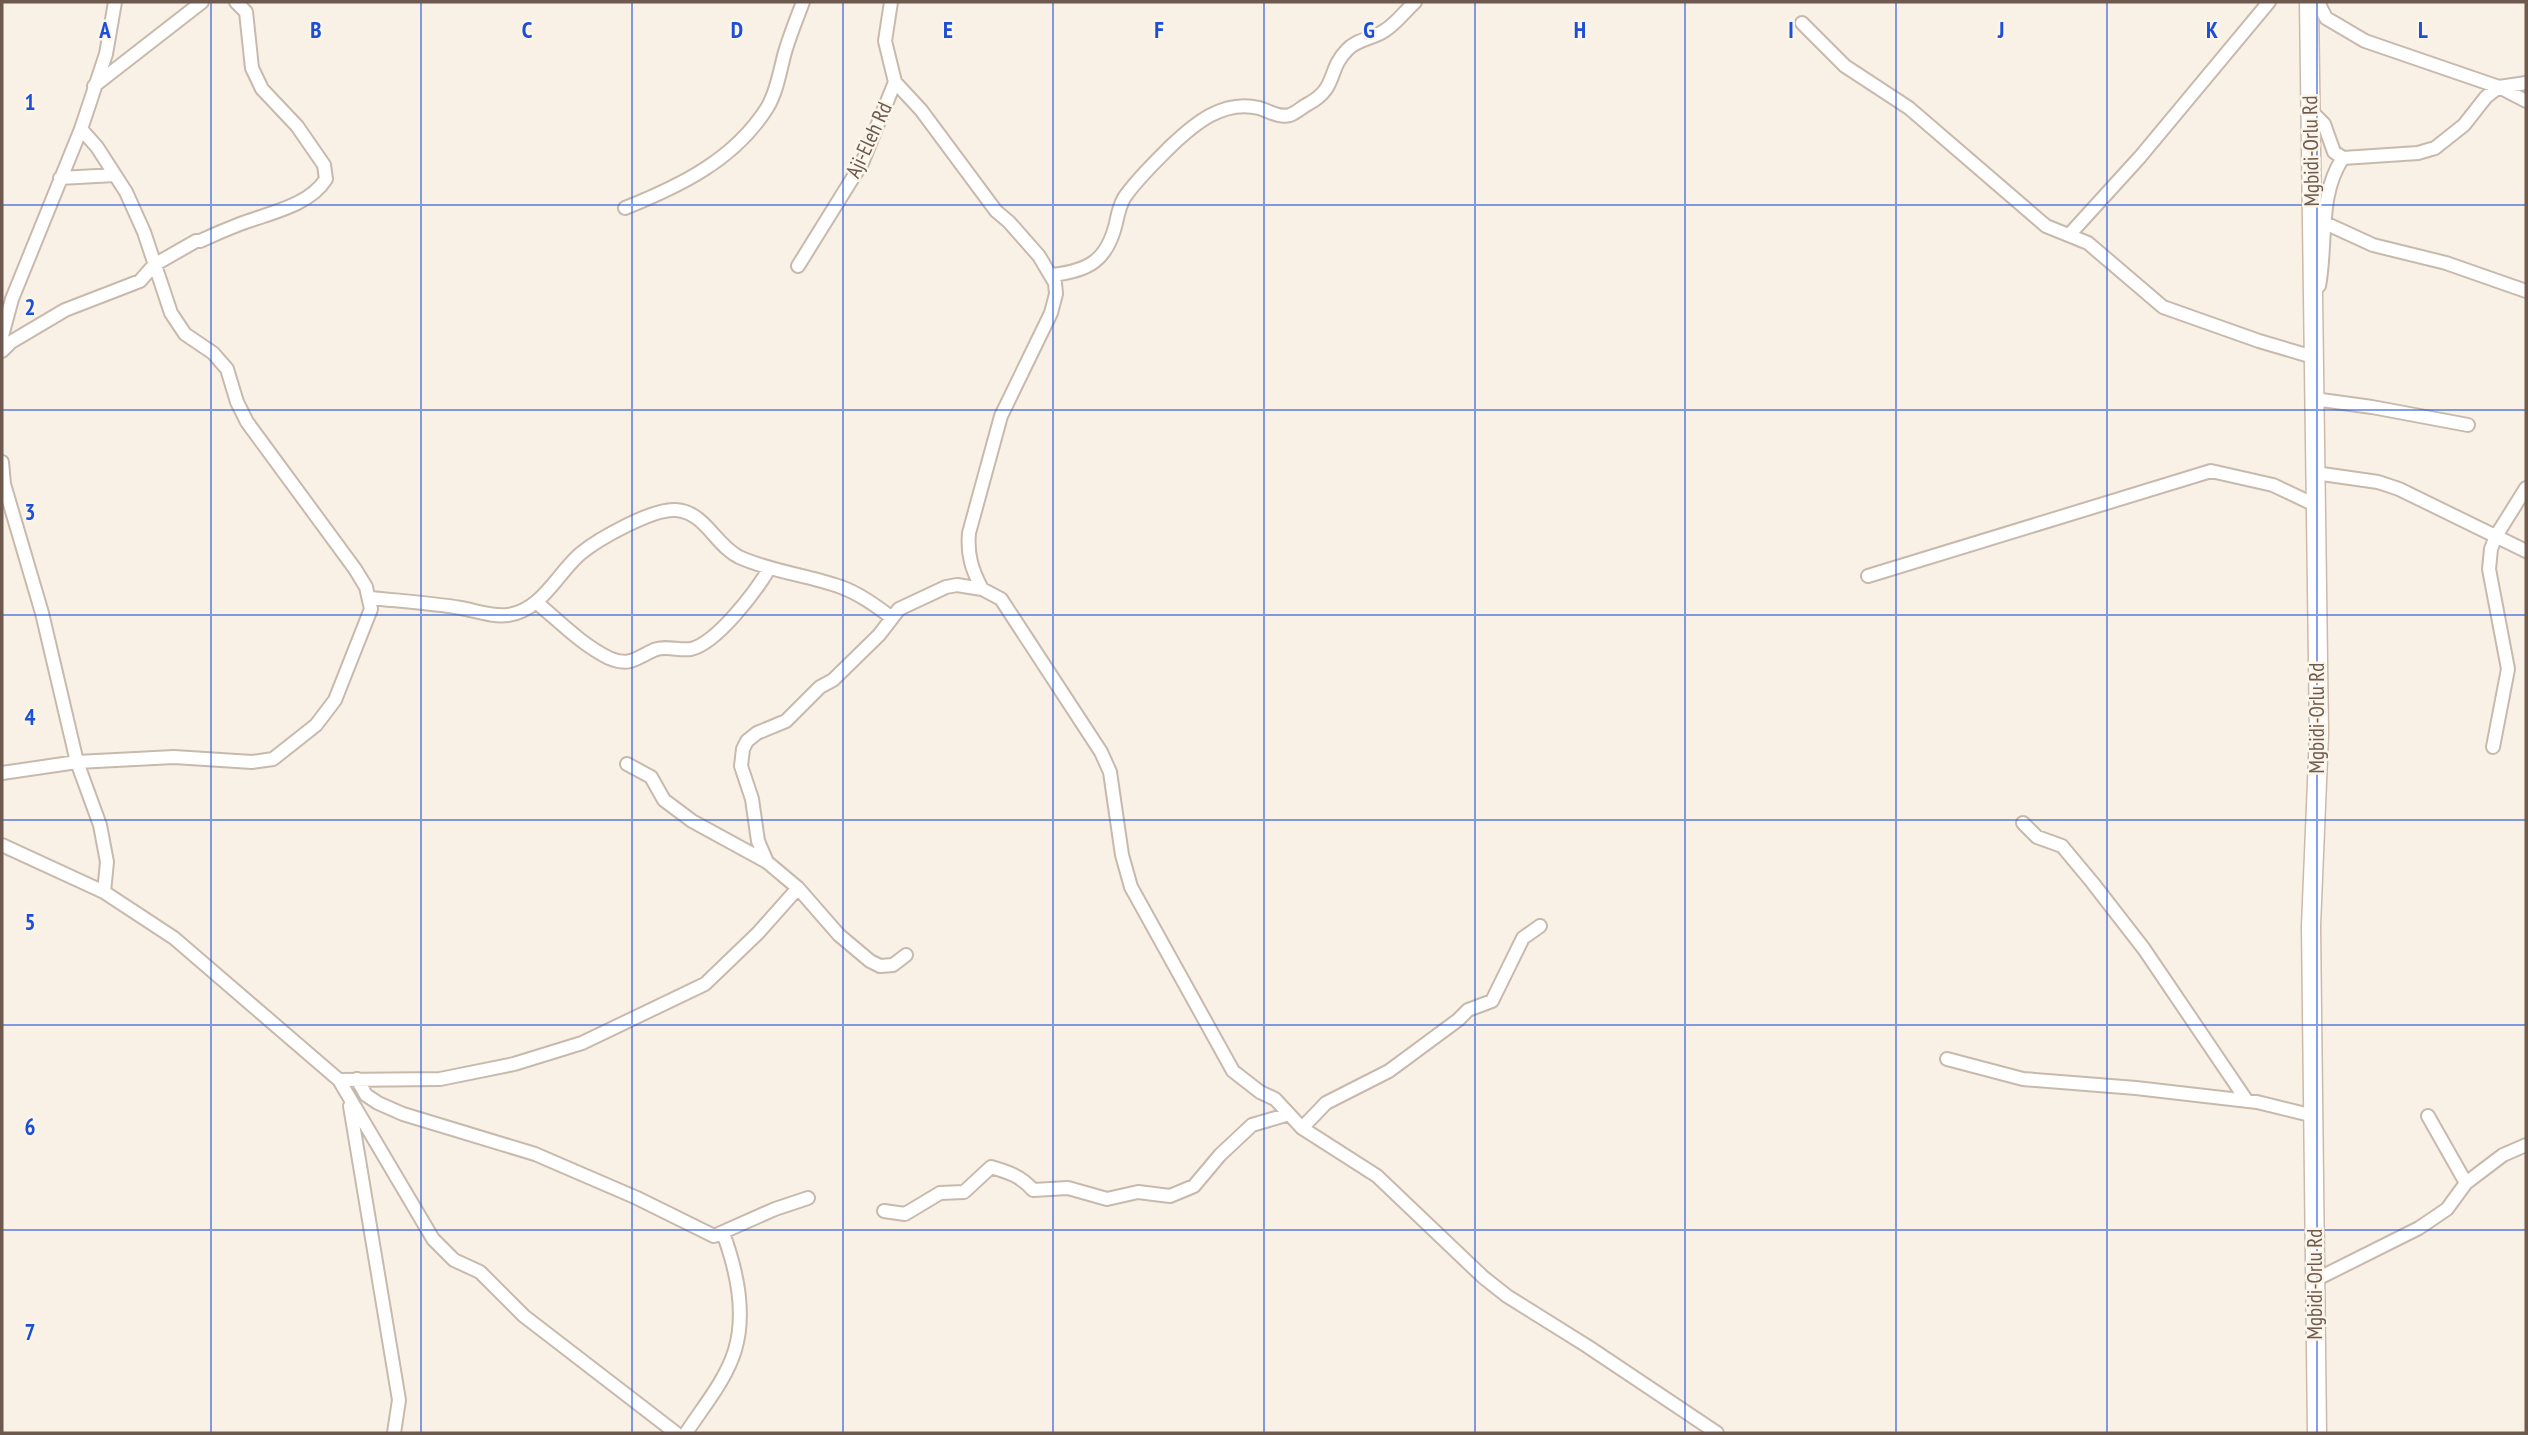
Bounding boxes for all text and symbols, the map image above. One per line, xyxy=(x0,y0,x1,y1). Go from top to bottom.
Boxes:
text: A xyxy=(98,15,111,44)
text: B xyxy=(310,15,322,44)
text: C xyxy=(522,15,533,44)
text: D xyxy=(731,15,743,44)
text: E xyxy=(943,15,953,44)
text: F xyxy=(1154,15,1164,44)
text: G xyxy=(1363,15,1375,44)
text: H xyxy=(1574,15,1586,44)
text: I xyxy=(1788,15,1794,44)
text: J xyxy=(1997,15,2004,44)
text: K xyxy=(2206,15,2218,44)
text: L xyxy=(2418,15,2428,44)
text: 1 xyxy=(25,87,36,116)
street label: Mgbidi-Orlu Rd xyxy=(2296,95,2325,207)
street label: Aji-Eleh Rd xyxy=(839,98,898,182)
text: 2 xyxy=(25,292,36,321)
text: 3 xyxy=(25,497,36,526)
street label: Mgbidi-Orlu Rd xyxy=(2303,663,2330,773)
text: 4 xyxy=(25,702,36,731)
text: 5 xyxy=(25,907,36,936)
text: 6 xyxy=(25,1112,36,1141)
street label: Mgbidi-Orlu Rd xyxy=(2301,1229,2328,1339)
text: 7 xyxy=(25,1317,36,1346)

